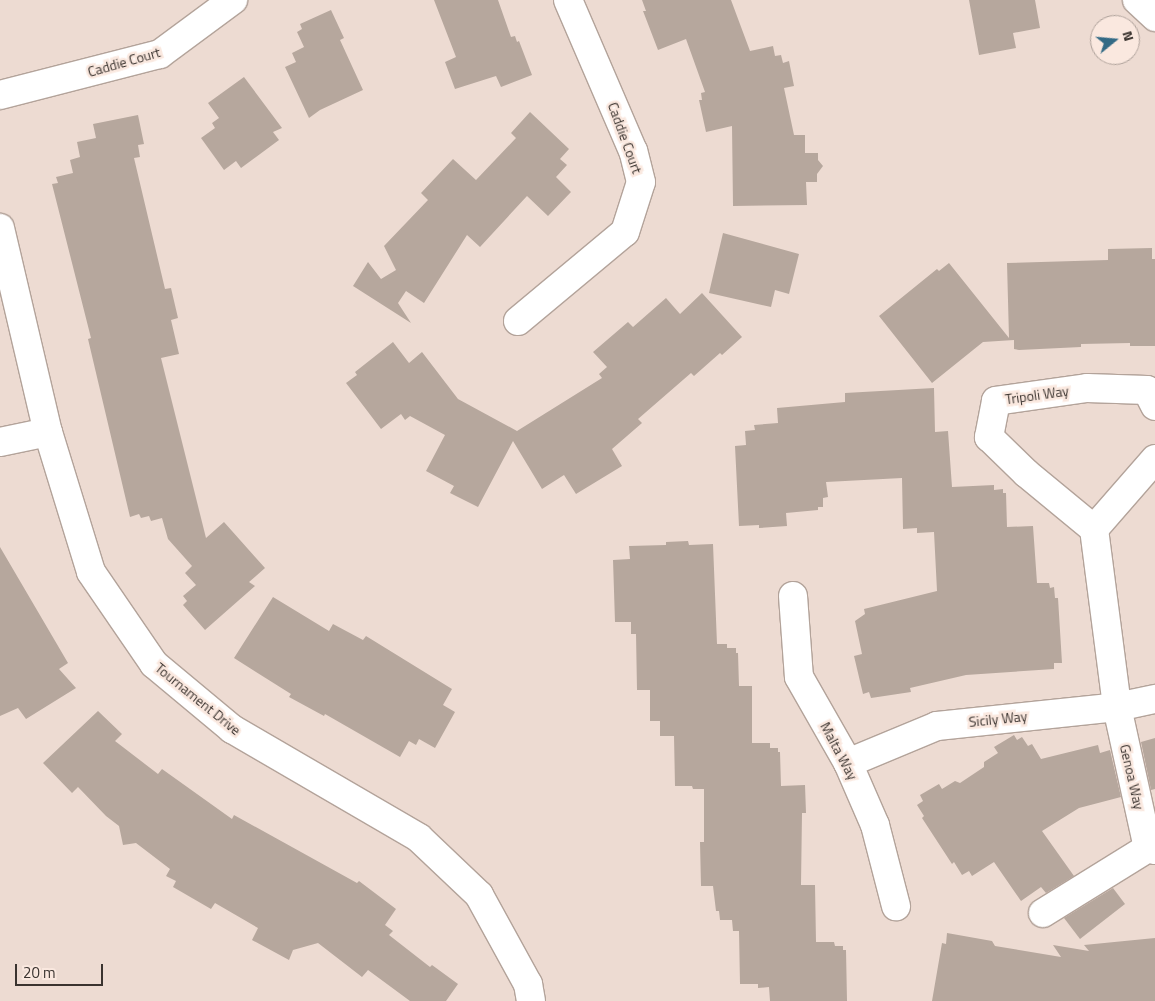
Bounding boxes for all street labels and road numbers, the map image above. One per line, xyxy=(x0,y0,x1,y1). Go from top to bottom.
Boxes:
street label: Caddie Court xyxy=(86,44,162,80)
street label: Caddie Court xyxy=(604,100,646,176)
street label: Tripoli Way xyxy=(1004,382,1070,408)
street label: Tournament Drive xyxy=(152,659,244,739)
street label: Sicily Way xyxy=(968,708,1028,730)
street label: Malta Way xyxy=(817,719,861,783)
street label: Genoa Way xyxy=(1116,743,1148,811)

